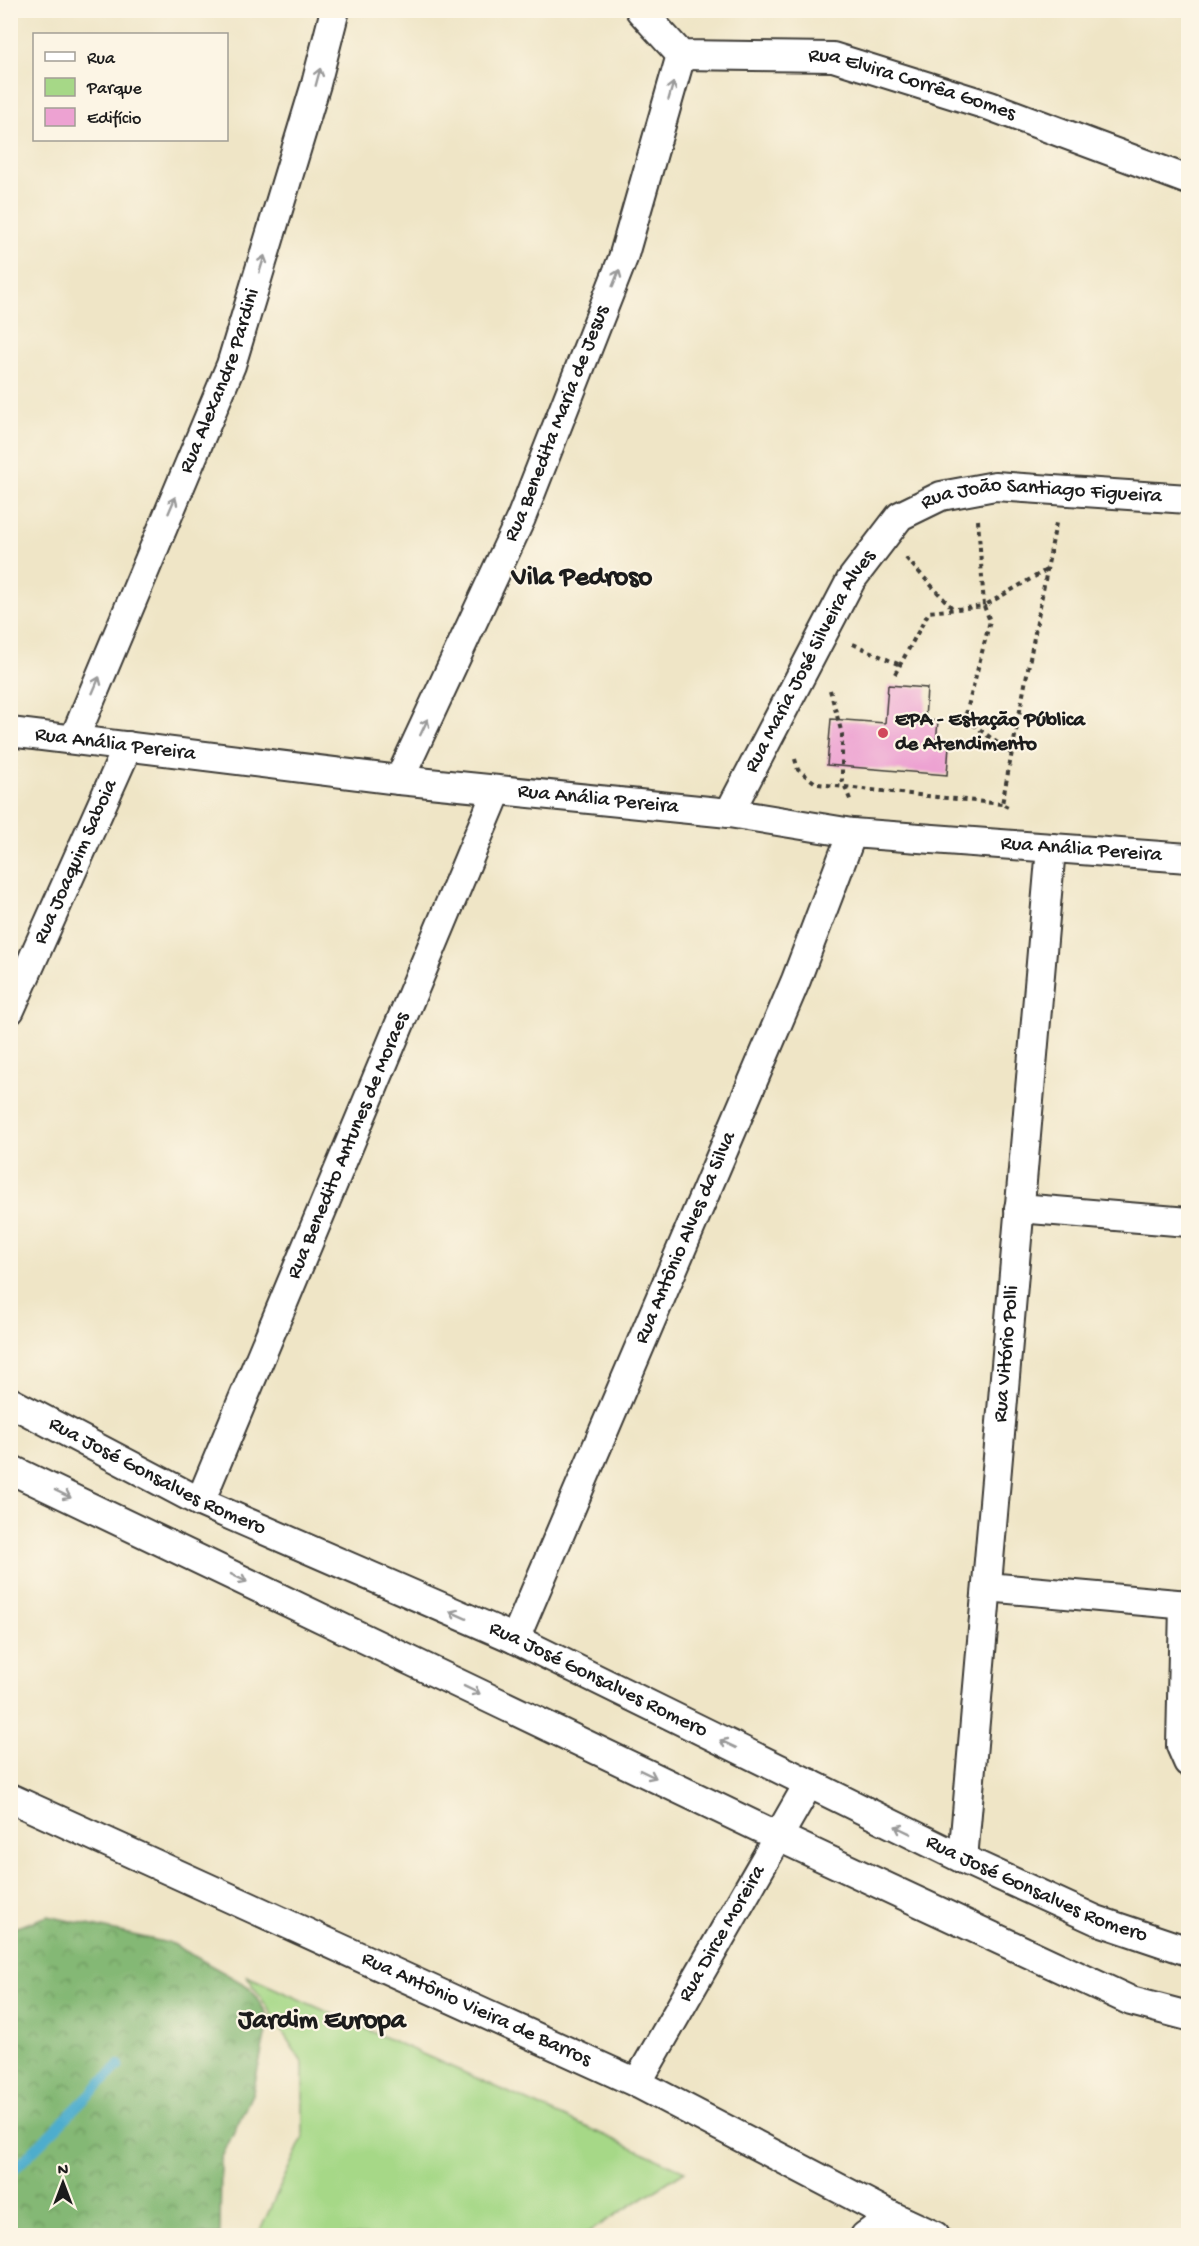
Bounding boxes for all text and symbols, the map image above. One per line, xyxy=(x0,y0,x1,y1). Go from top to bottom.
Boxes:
legend xyxy=(33,33,228,141)
street label: Rua Elvira Corrêa Gomes xyxy=(808,44,1020,127)
text: Rua xyxy=(87,49,116,70)
one-way arrow xyxy=(313,68,324,87)
text: Parque xyxy=(86,79,143,100)
one-way arrow xyxy=(666,82,677,101)
text: Edifício xyxy=(87,109,141,130)
one-way arrow xyxy=(257,254,268,273)
one-way arrow xyxy=(611,269,622,288)
street label: Rua Alexandre Pardini xyxy=(174,285,266,477)
street label: Rua Benedita Maria de Jesus xyxy=(499,301,616,546)
street label: Rua João Santiago Figueira xyxy=(917,473,1164,516)
one-way arrow xyxy=(167,496,178,515)
street label: Rua Maria José Silveira Alves xyxy=(740,544,883,777)
district label: Vila Pedroso xyxy=(511,563,652,595)
one-way arrow xyxy=(91,676,102,695)
place label: EPA - Estação Pública de Atendimento xyxy=(895,709,1086,758)
one-way arrow xyxy=(418,719,430,737)
street label: Rua Anália Pereira xyxy=(33,723,198,767)
marker: EPA - Estação Pública de Atendimento xyxy=(876,726,890,740)
street label: Rua Joaquim Saboia xyxy=(28,775,124,948)
street label: Rua Anália Pereira xyxy=(516,779,681,821)
street label: Rua Anália Pereira xyxy=(1000,832,1164,869)
street label: Rua Benedito Antunes de Moraes xyxy=(282,1007,416,1283)
street label: Rua Antônio Alves da Silva xyxy=(630,1127,743,1348)
street label: Rua Vitório Polli xyxy=(989,1284,1025,1423)
street label: Rua José Gonsalves Romero xyxy=(44,1412,270,1542)
one-way arrow xyxy=(54,1489,72,1501)
one-way arrow xyxy=(230,1573,248,1585)
one-way arrow xyxy=(449,1608,467,1620)
street label: Rua José Gonsalves Romero xyxy=(485,1617,712,1744)
one-way arrow xyxy=(462,1684,480,1696)
one-way arrow xyxy=(720,1737,738,1749)
one-way arrow xyxy=(638,1768,656,1780)
one-way arrow xyxy=(895,1824,913,1835)
street label: Rua José Gonsalves Romero xyxy=(921,1830,1151,1949)
street label: Rua Dirce Moreira xyxy=(673,1860,772,2007)
street label: Rua Antônio Vieira de Barros xyxy=(357,1947,596,2073)
district label: Jardim Europa xyxy=(237,2006,408,2038)
north arrow xyxy=(33,2153,93,2213)
text: N xyxy=(58,2162,69,2181)

